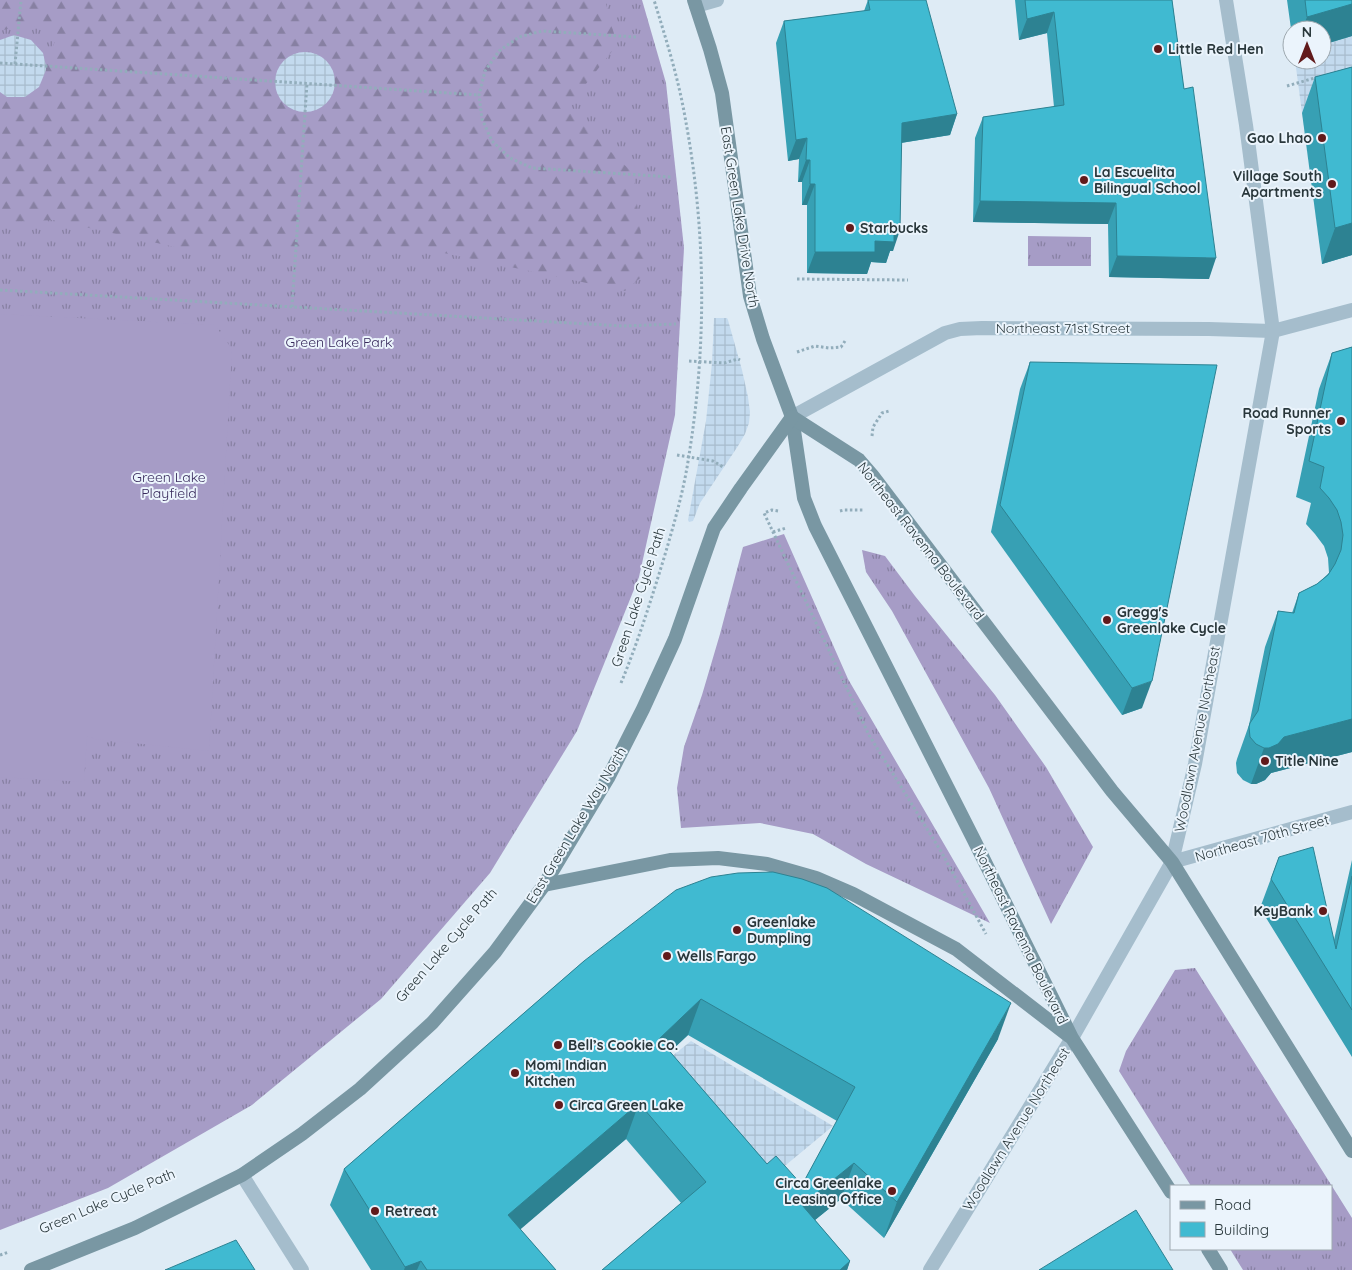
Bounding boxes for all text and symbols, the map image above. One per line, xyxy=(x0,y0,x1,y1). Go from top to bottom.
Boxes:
north arrow xyxy=(1282,20,1332,70)
text: N xyxy=(1302,23,1312,41)
place label: Little Red Hen xyxy=(1168,40,1264,58)
marker: Little Red Hen xyxy=(1152,43,1164,55)
street label: East Green Lake Drive North xyxy=(717,125,763,309)
place label: Gao Lhao xyxy=(1247,129,1312,147)
marker: Gao Lhao xyxy=(1316,132,1328,144)
place label: La Escuelita Bilingual School xyxy=(1094,163,1201,197)
place label: Village South Apartments xyxy=(1233,167,1322,201)
marker: La Escuelita Bilingual School xyxy=(1078,174,1090,186)
marker: Village South Apartments xyxy=(1326,178,1338,190)
place label: Starbucks xyxy=(860,219,928,237)
marker: Starbucks xyxy=(844,222,856,234)
street label: Northeast 71st Street xyxy=(996,319,1131,337)
park label: Green Lake Park xyxy=(285,333,393,351)
place label: Road Runner Sports xyxy=(1242,404,1331,438)
marker: Road Runner Sports xyxy=(1335,415,1347,427)
street label: Northeast Ravenna Boulevard xyxy=(854,458,988,624)
park label: Green Lake Playfield xyxy=(132,468,206,502)
street label: Green Lake Cycle Path xyxy=(607,525,669,669)
place label: Gregg's Greenlake Cycle xyxy=(1117,603,1226,637)
marker: Gregg's Greenlake Cycle xyxy=(1101,614,1113,626)
street label: Woodlawn Avenue Northeast xyxy=(1170,644,1224,833)
street label: East Green Lake Way North xyxy=(522,743,630,907)
place label: Title Nine xyxy=(1275,752,1339,770)
marker: Title Nine xyxy=(1259,755,1271,767)
street label: Northeast 70th Street xyxy=(1193,810,1331,866)
street label: Northeast Ravenna Boulevard xyxy=(970,843,1072,1027)
street label: Green Lake Cycle Path xyxy=(391,884,501,1006)
place label: KeyBank xyxy=(1253,902,1313,920)
marker: KeyBank xyxy=(1317,905,1329,917)
place label: Greenlake Dumpling xyxy=(747,913,816,947)
marker: Greenlake Dumpling xyxy=(731,924,743,936)
place label: Wells Fargo xyxy=(677,947,756,965)
marker: Wells Fargo xyxy=(661,950,673,962)
place label: Bell’s Cookie Co. xyxy=(568,1036,678,1054)
marker: Bell’s Cookie Co. xyxy=(552,1039,564,1051)
street label: Woodlawn Avenue Northeast xyxy=(958,1044,1074,1214)
place label: Momi Indian Kitchen xyxy=(525,1056,607,1090)
marker: Momi Indian Kitchen xyxy=(509,1067,521,1079)
place label: Circa Green Lake xyxy=(569,1096,684,1114)
marker: Circa Green Lake xyxy=(553,1099,565,1111)
street label: Green Lake Cycle Path xyxy=(36,1164,178,1238)
place label: Circa Greenlake Leasing Office xyxy=(775,1174,882,1208)
marker: Circa Greenlake Leasing Office xyxy=(886,1185,898,1197)
legend xyxy=(1170,1185,1332,1250)
text: Road xyxy=(1214,1195,1251,1214)
place label: Retreat xyxy=(385,1202,437,1220)
marker: Retreat xyxy=(369,1205,381,1217)
text: Building xyxy=(1214,1220,1269,1239)

